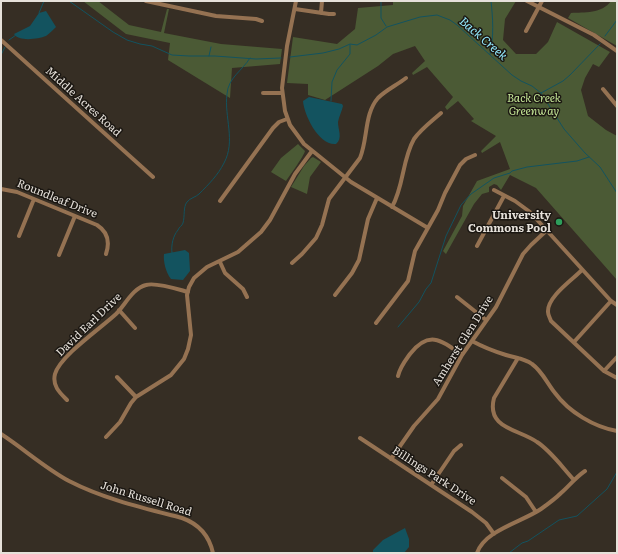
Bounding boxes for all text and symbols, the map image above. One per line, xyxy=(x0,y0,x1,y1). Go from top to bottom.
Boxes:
water label: Back Creek xyxy=(456,14,510,64)
street label: Middle Acres Road xyxy=(42,64,124,140)
park label: Back Creek Greenway xyxy=(507,92,561,118)
street label: Roundleaf Drive xyxy=(15,177,99,221)
place label: University Commons Pool xyxy=(468,209,551,235)
marker: University Commons Pool xyxy=(554,217,564,227)
street label: David Earl Drive xyxy=(54,291,124,359)
street label: Amherst Glen Drive xyxy=(430,293,496,389)
street label: Billings Park Drive xyxy=(389,444,479,508)
street label: John Russell Road xyxy=(99,479,193,519)

